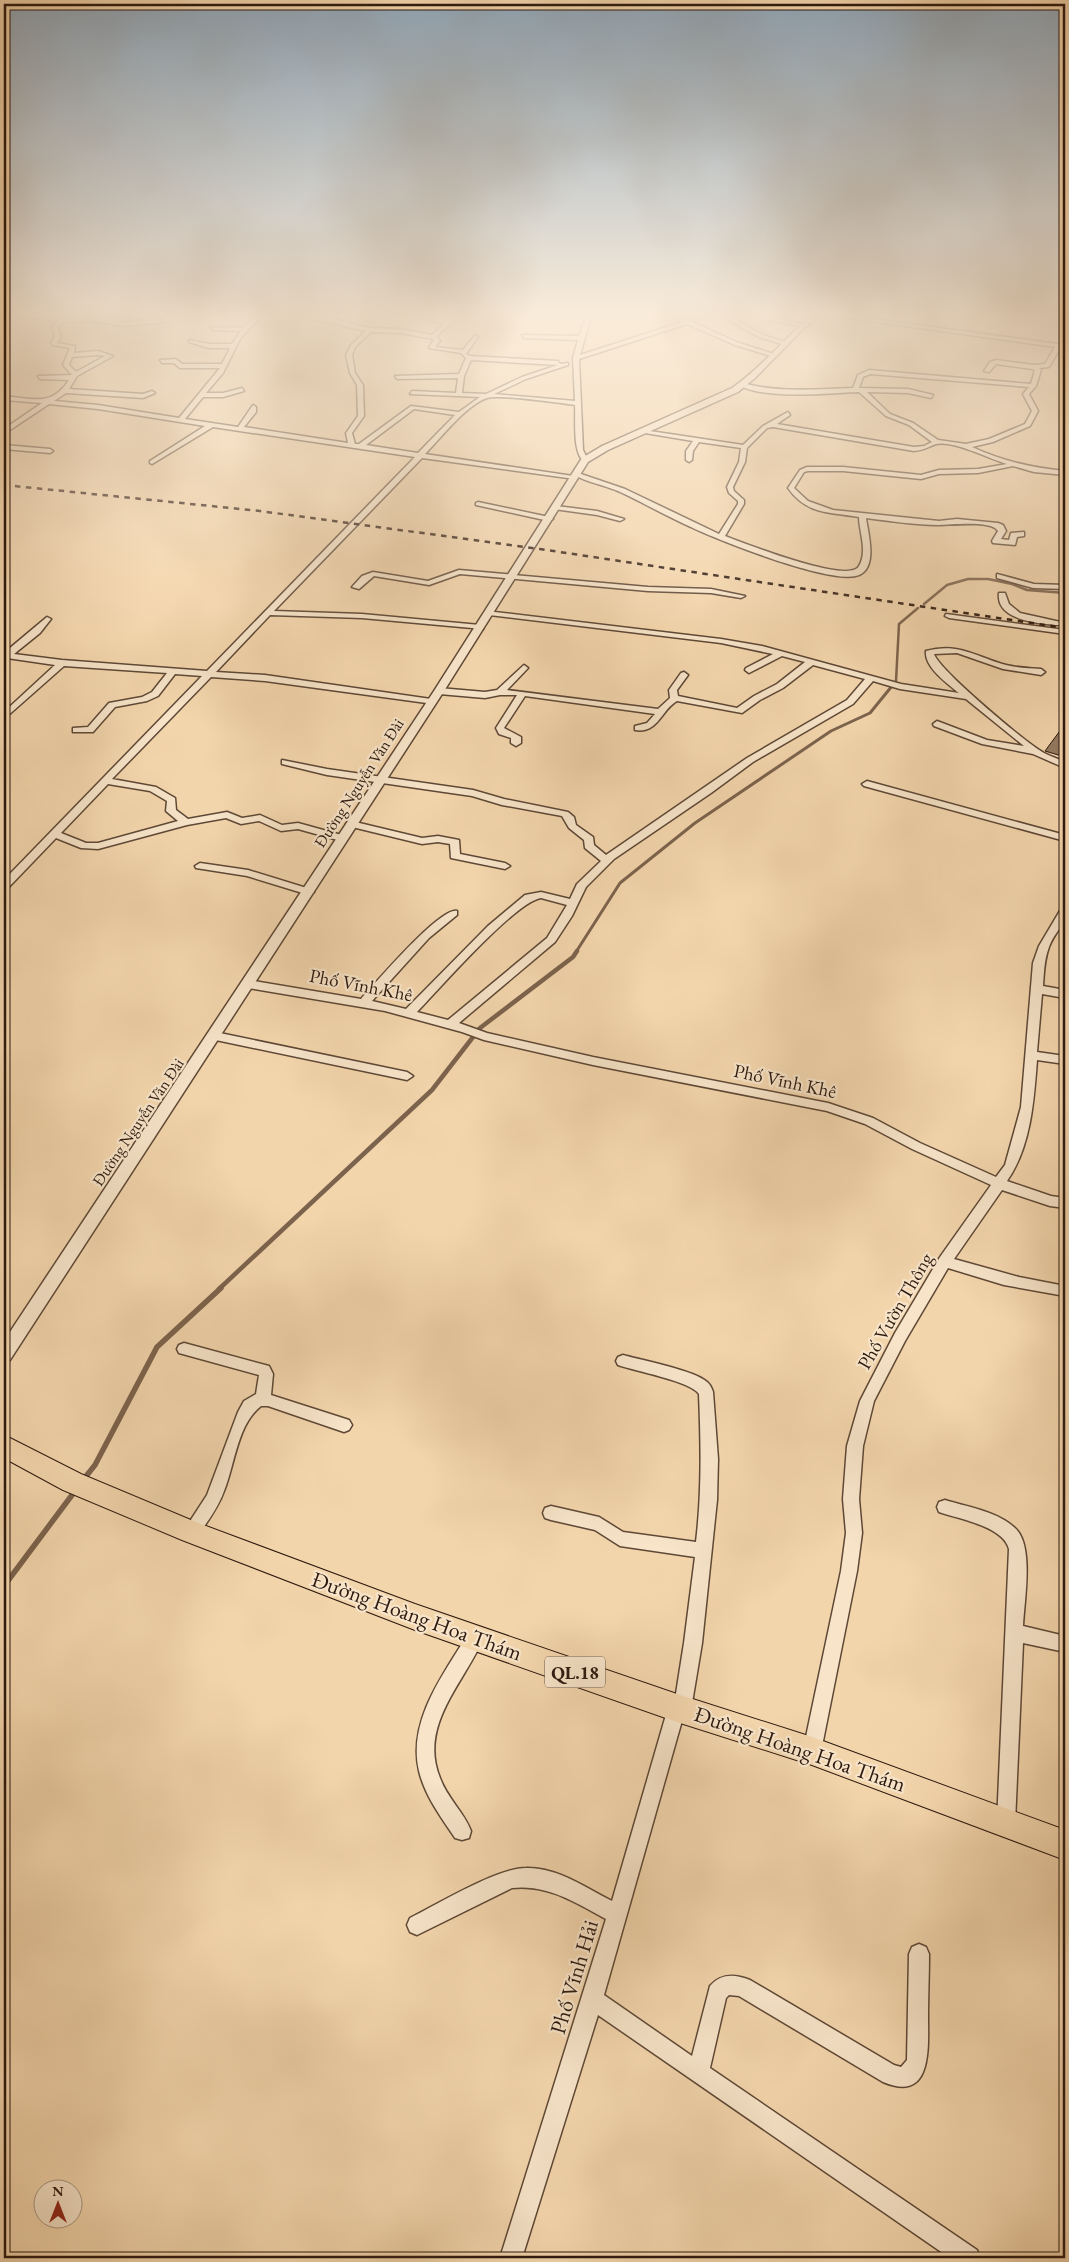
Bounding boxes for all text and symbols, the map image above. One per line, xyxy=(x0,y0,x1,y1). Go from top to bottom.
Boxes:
street label: Đường Nguyễn Văn Đài xyxy=(309,714,409,852)
street label: Phố Vĩnh Khê xyxy=(307,963,415,1007)
street label: Đường Nguyễn Văn Đài xyxy=(87,1054,189,1190)
street label: Phố Vĩnh Khê xyxy=(731,1058,839,1104)
street label: Phố Vườn Thông xyxy=(852,1248,939,1374)
street label: Đường Hoàng Hoa Thám xyxy=(308,1564,526,1668)
road number: QL.18 xyxy=(545,1656,605,1688)
street label: Đường Hoàng Hoa Thám xyxy=(690,1699,910,1799)
street label: Phố Vĩnh Hải xyxy=(543,1916,605,2038)
north arrow xyxy=(32,2180,82,2230)
text: N xyxy=(52,2182,64,2200)

